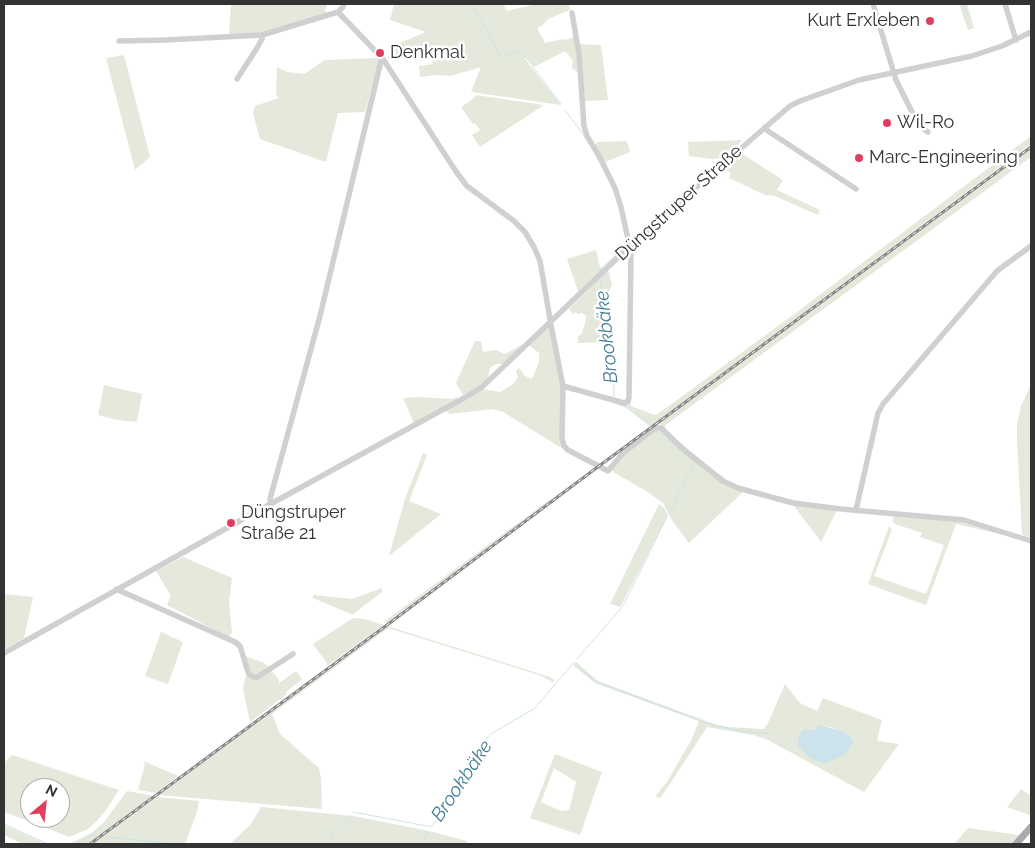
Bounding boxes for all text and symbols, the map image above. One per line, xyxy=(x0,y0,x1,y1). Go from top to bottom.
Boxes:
place label: Kurt Erxleben xyxy=(807,10,920,32)
marker: Kurt Erxleben xyxy=(924,15,936,27)
place label: Denkmal xyxy=(390,42,465,64)
marker: Denkmal xyxy=(374,47,386,59)
place label: Wil-Ro xyxy=(897,112,954,134)
marker: Wil-Ro xyxy=(881,117,893,129)
street label: Düngstruper Straße xyxy=(611,140,747,266)
place label: Marc-Engineering xyxy=(869,147,1018,169)
marker: Marc-Engineering xyxy=(853,152,865,164)
water label: Brookbäke xyxy=(591,289,623,385)
place label: Düngstruper Straße 21 xyxy=(241,502,346,544)
marker: Düngstruper Straße 21 xyxy=(225,517,237,529)
water label: Brookbäke xyxy=(426,736,498,826)
north arrow xyxy=(20,778,70,828)
text: N xyxy=(43,781,60,800)

